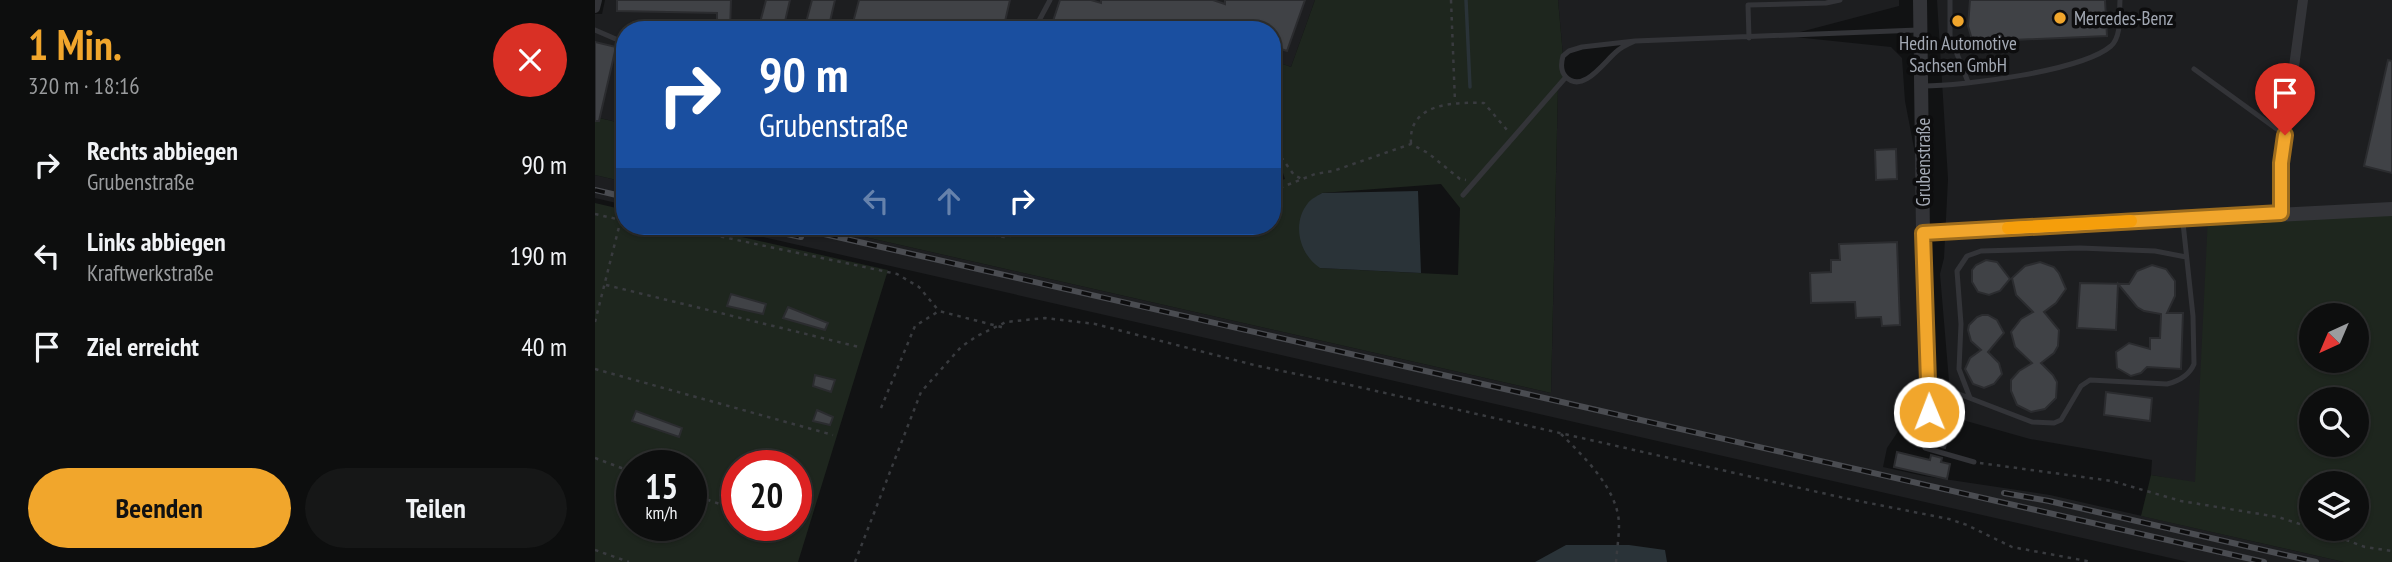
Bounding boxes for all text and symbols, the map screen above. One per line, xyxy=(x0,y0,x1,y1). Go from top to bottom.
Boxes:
place label: Mercedes-Benz xyxy=(2074,6,2174,30)
marker: Mercedes-Benz xyxy=(2052,10,2068,26)
marker: Hedin Automotive Sachsen GmbH xyxy=(1950,13,1966,29)
text: 1 Min. xyxy=(28,17,122,72)
button: close xyxy=(493,23,567,97)
place label: Hedin Automotive Sachsen GmbH xyxy=(1899,31,2017,77)
text: 90 m xyxy=(759,42,848,106)
icon: right xyxy=(644,49,735,140)
pin xyxy=(2255,63,2315,135)
text: 320 m · 18:16 xyxy=(28,71,140,100)
icon: arrive xyxy=(2266,74,2304,112)
text: Grubenstraße xyxy=(759,104,909,146)
street label: Grubenstraße xyxy=(1911,117,1935,206)
text: Rechts abbiegen xyxy=(87,134,238,167)
icon: right xyxy=(28,146,66,184)
text: 90 m xyxy=(521,148,567,181)
text: Grubenstraße xyxy=(87,167,195,196)
icon: left xyxy=(857,182,895,220)
icon: ahead xyxy=(930,182,968,220)
icon: right xyxy=(1003,182,1041,220)
text: Links abbiegen xyxy=(87,225,226,258)
icon: left xyxy=(28,237,66,275)
text: 190 m xyxy=(509,239,567,272)
text: Kraftwerkstraße xyxy=(87,258,214,287)
north arrow xyxy=(2299,303,2369,373)
map controls xyxy=(2299,303,2369,541)
icon: arrive xyxy=(28,328,66,366)
text: Ziel erreicht xyxy=(87,330,199,363)
text: 40 m xyxy=(521,330,567,363)
position arrow xyxy=(1892,375,1966,449)
button: search xyxy=(2299,387,2369,457)
speed limit sign: 20 xyxy=(721,450,812,541)
text: 15 xyxy=(645,463,678,509)
button: Beenden xyxy=(28,468,291,548)
button: Teilen xyxy=(305,468,567,548)
button: layers xyxy=(2299,471,2369,541)
text: km/h xyxy=(646,501,677,524)

